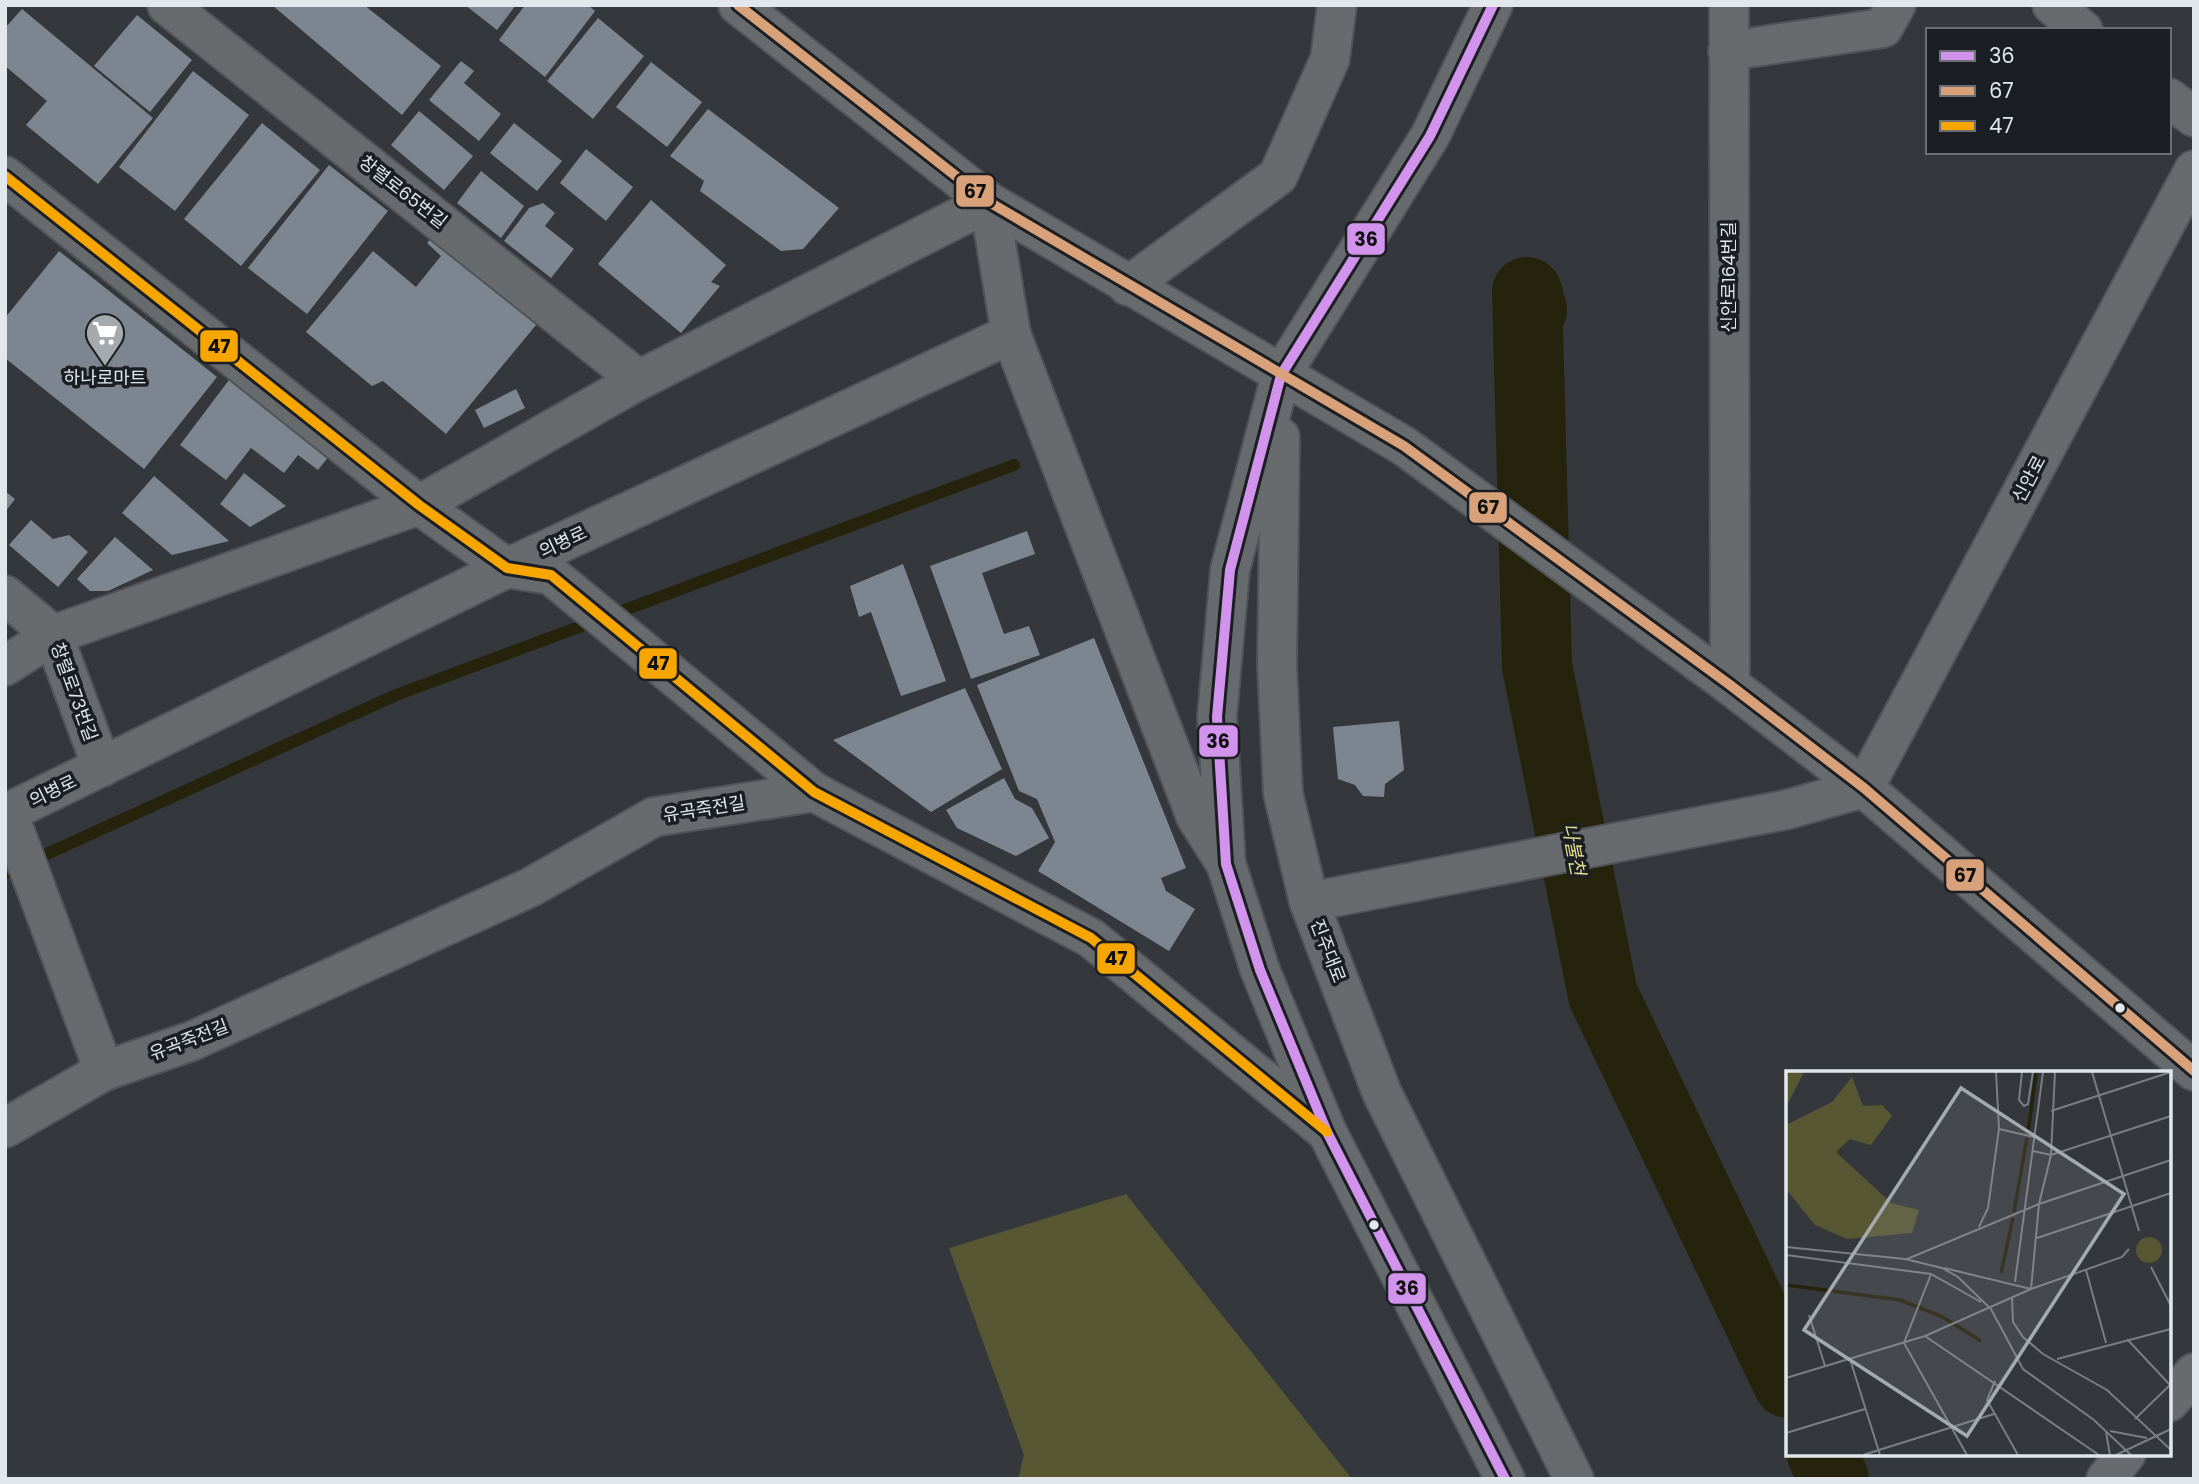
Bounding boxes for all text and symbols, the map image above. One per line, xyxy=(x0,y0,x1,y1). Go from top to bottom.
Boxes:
legend xyxy=(1926,28,2171,154)
text: 36 xyxy=(1989,41,2015,70)
text: 67 xyxy=(1989,76,2014,105)
text: 47 xyxy=(1989,111,2014,140)
street label: 창렬로65번길 xyxy=(354,149,453,234)
line badge: 67 xyxy=(955,174,995,208)
text: 67 xyxy=(964,178,986,205)
street label: 신안로164번길 xyxy=(1716,221,1741,333)
line badge: 36 xyxy=(1346,222,1386,256)
text: 36 xyxy=(1354,226,1378,253)
supermarket icon: 하나로마트 xyxy=(84,312,126,367)
line badge: 47 xyxy=(199,329,239,363)
text: 47 xyxy=(207,333,231,360)
place label: 하나로마트 xyxy=(64,365,146,390)
street label: 신안로 xyxy=(2006,451,2051,507)
line badge: 67 xyxy=(1468,491,1508,524)
text: 67 xyxy=(1477,494,1499,521)
street label: 의병로 xyxy=(535,520,591,563)
street label: 창렬로73번길 xyxy=(45,639,104,745)
line badge: 47 xyxy=(638,647,678,680)
text: 47 xyxy=(646,650,670,677)
line badge: 36 xyxy=(1198,724,1239,758)
text: 36 xyxy=(1206,728,1230,755)
street label: 의병로 xyxy=(25,768,81,813)
street label: 유곡죽전길 xyxy=(661,790,747,827)
water label: 나불천 xyxy=(1555,821,1592,879)
line badge: 67 xyxy=(1945,858,1985,892)
text: 67 xyxy=(1954,862,1976,889)
street label: 진주대로 xyxy=(1305,915,1352,986)
line badge: 47 xyxy=(1096,942,1136,975)
text: 47 xyxy=(1104,945,1128,972)
unlabelled marker xyxy=(2113,1001,2127,1015)
street label: 유곡죽전길 xyxy=(146,1013,232,1066)
inset map xyxy=(1786,1071,2171,1456)
unlabelled marker xyxy=(1367,1218,1381,1232)
line badge: 36 xyxy=(1387,1272,1427,1305)
text: 36 xyxy=(1395,1275,1419,1302)

